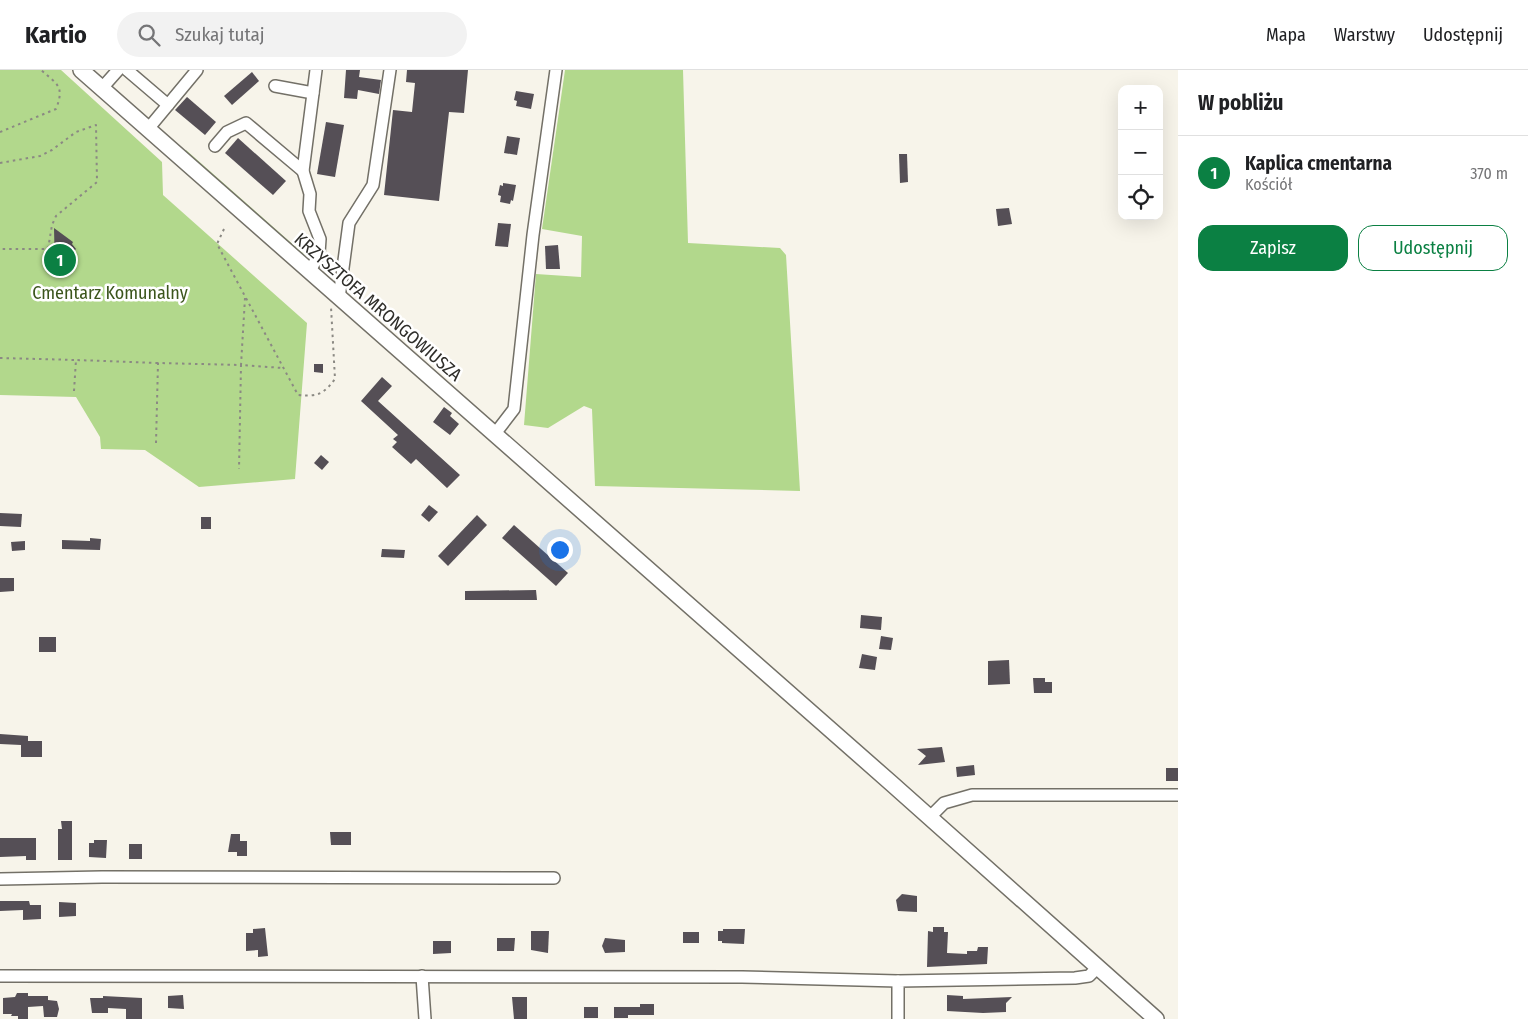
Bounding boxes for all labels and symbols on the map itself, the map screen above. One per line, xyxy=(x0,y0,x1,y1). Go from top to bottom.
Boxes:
street label: KRZYSZTOFA MRONGOWIUSZA xyxy=(290,228,467,386)
pin: 1 xyxy=(44,241,76,279)
park label: Cmentarz Komunalny xyxy=(32,282,188,304)
your location xyxy=(547,537,573,563)

